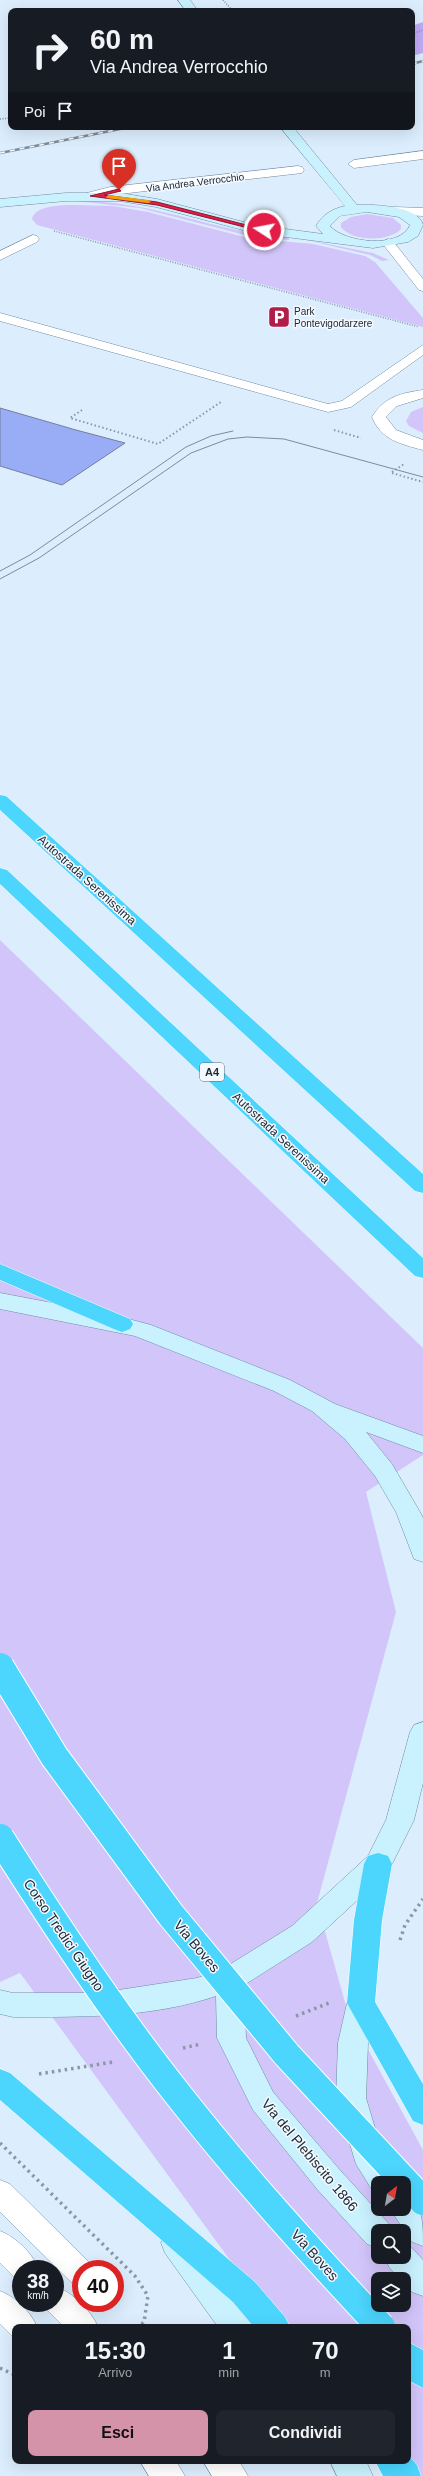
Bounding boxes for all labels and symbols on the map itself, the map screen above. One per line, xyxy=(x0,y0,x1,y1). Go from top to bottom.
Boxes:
pin xyxy=(102,149,136,190)
street label: Via Andrea Verrocchio xyxy=(145,171,245,194)
position arrow xyxy=(243,209,285,251)
parking icon: Park Pontevigodarzere xyxy=(266,304,292,330)
place label: Park Pontevigodarzere xyxy=(294,306,373,329)
street label: Autostrada Serenissima xyxy=(35,832,139,928)
road number: A4 xyxy=(200,1063,224,1081)
street label: Autostrada Serenissima xyxy=(230,1089,333,1187)
street label: Corso Tredici Giugno xyxy=(21,1876,108,1994)
street label: Via Boves xyxy=(171,1917,223,1975)
street label: Via del Plebiscito 1866 xyxy=(258,2096,362,2214)
north arrow xyxy=(371,2176,411,2216)
street label: Via Boves xyxy=(288,2226,342,2284)
speed limit sign: 40 xyxy=(72,2260,124,2312)

